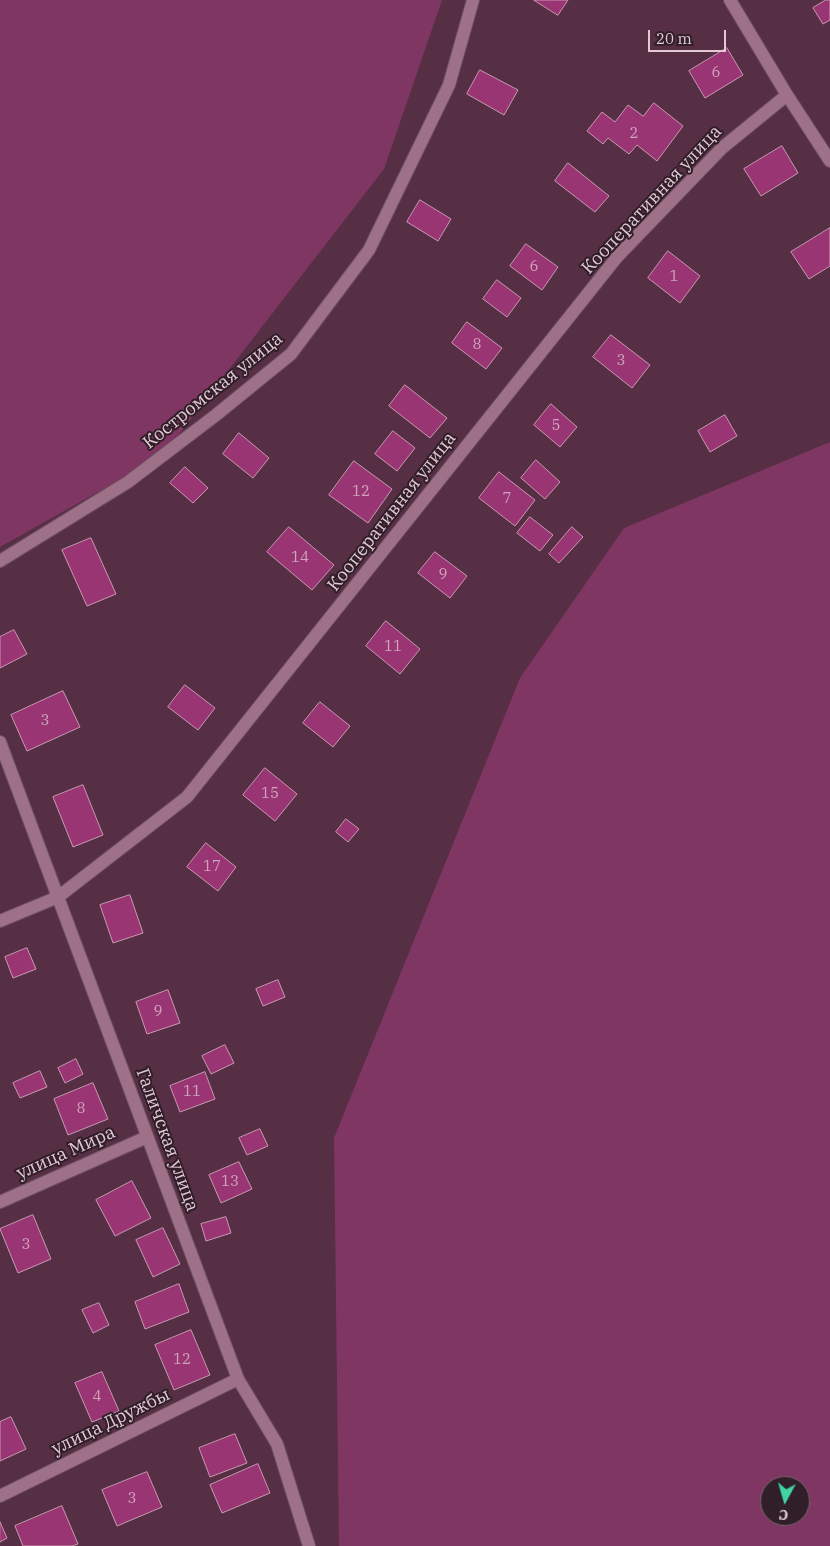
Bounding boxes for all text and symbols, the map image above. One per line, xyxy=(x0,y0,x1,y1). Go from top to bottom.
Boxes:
scale bar xyxy=(650,20,728,52)
text: 20 m xyxy=(656,29,692,48)
house number: 6 xyxy=(712,64,720,82)
street label: Кооперативная улица xyxy=(577,121,727,279)
house number: 2 xyxy=(630,125,638,143)
house number: 6 xyxy=(530,258,538,276)
house number: 1 xyxy=(670,268,678,286)
street label: Костромская улица xyxy=(139,328,287,454)
house number: 8 xyxy=(473,336,481,354)
house number: 3 xyxy=(617,352,625,370)
house number: 5 xyxy=(552,417,560,435)
street label: Кооперативная улица xyxy=(323,428,461,596)
house number: 12 xyxy=(352,483,370,501)
house number: 7 xyxy=(503,490,511,508)
house number: 14 xyxy=(291,549,309,567)
house number: 9 xyxy=(439,566,447,584)
house number: 11 xyxy=(384,638,402,656)
house number: 3 xyxy=(41,712,49,730)
house number: 15 xyxy=(261,785,279,803)
house number: 17 xyxy=(203,858,221,876)
house number: 9 xyxy=(154,1003,162,1021)
street label: Галичская улица xyxy=(131,1066,203,1214)
house number: 11 xyxy=(183,1083,201,1101)
house number: 8 xyxy=(77,1100,85,1118)
street label: улица Мира xyxy=(13,1122,119,1184)
house number: 13 xyxy=(221,1173,239,1191)
house number: 3 xyxy=(22,1236,30,1254)
house number: 12 xyxy=(173,1351,191,1369)
street label: улица Дружбы xyxy=(48,1384,174,1460)
house number: 4 xyxy=(93,1388,101,1406)
north arrow xyxy=(760,1476,810,1526)
house number: 3 xyxy=(128,1490,136,1508)
text: С xyxy=(778,1505,789,1524)

